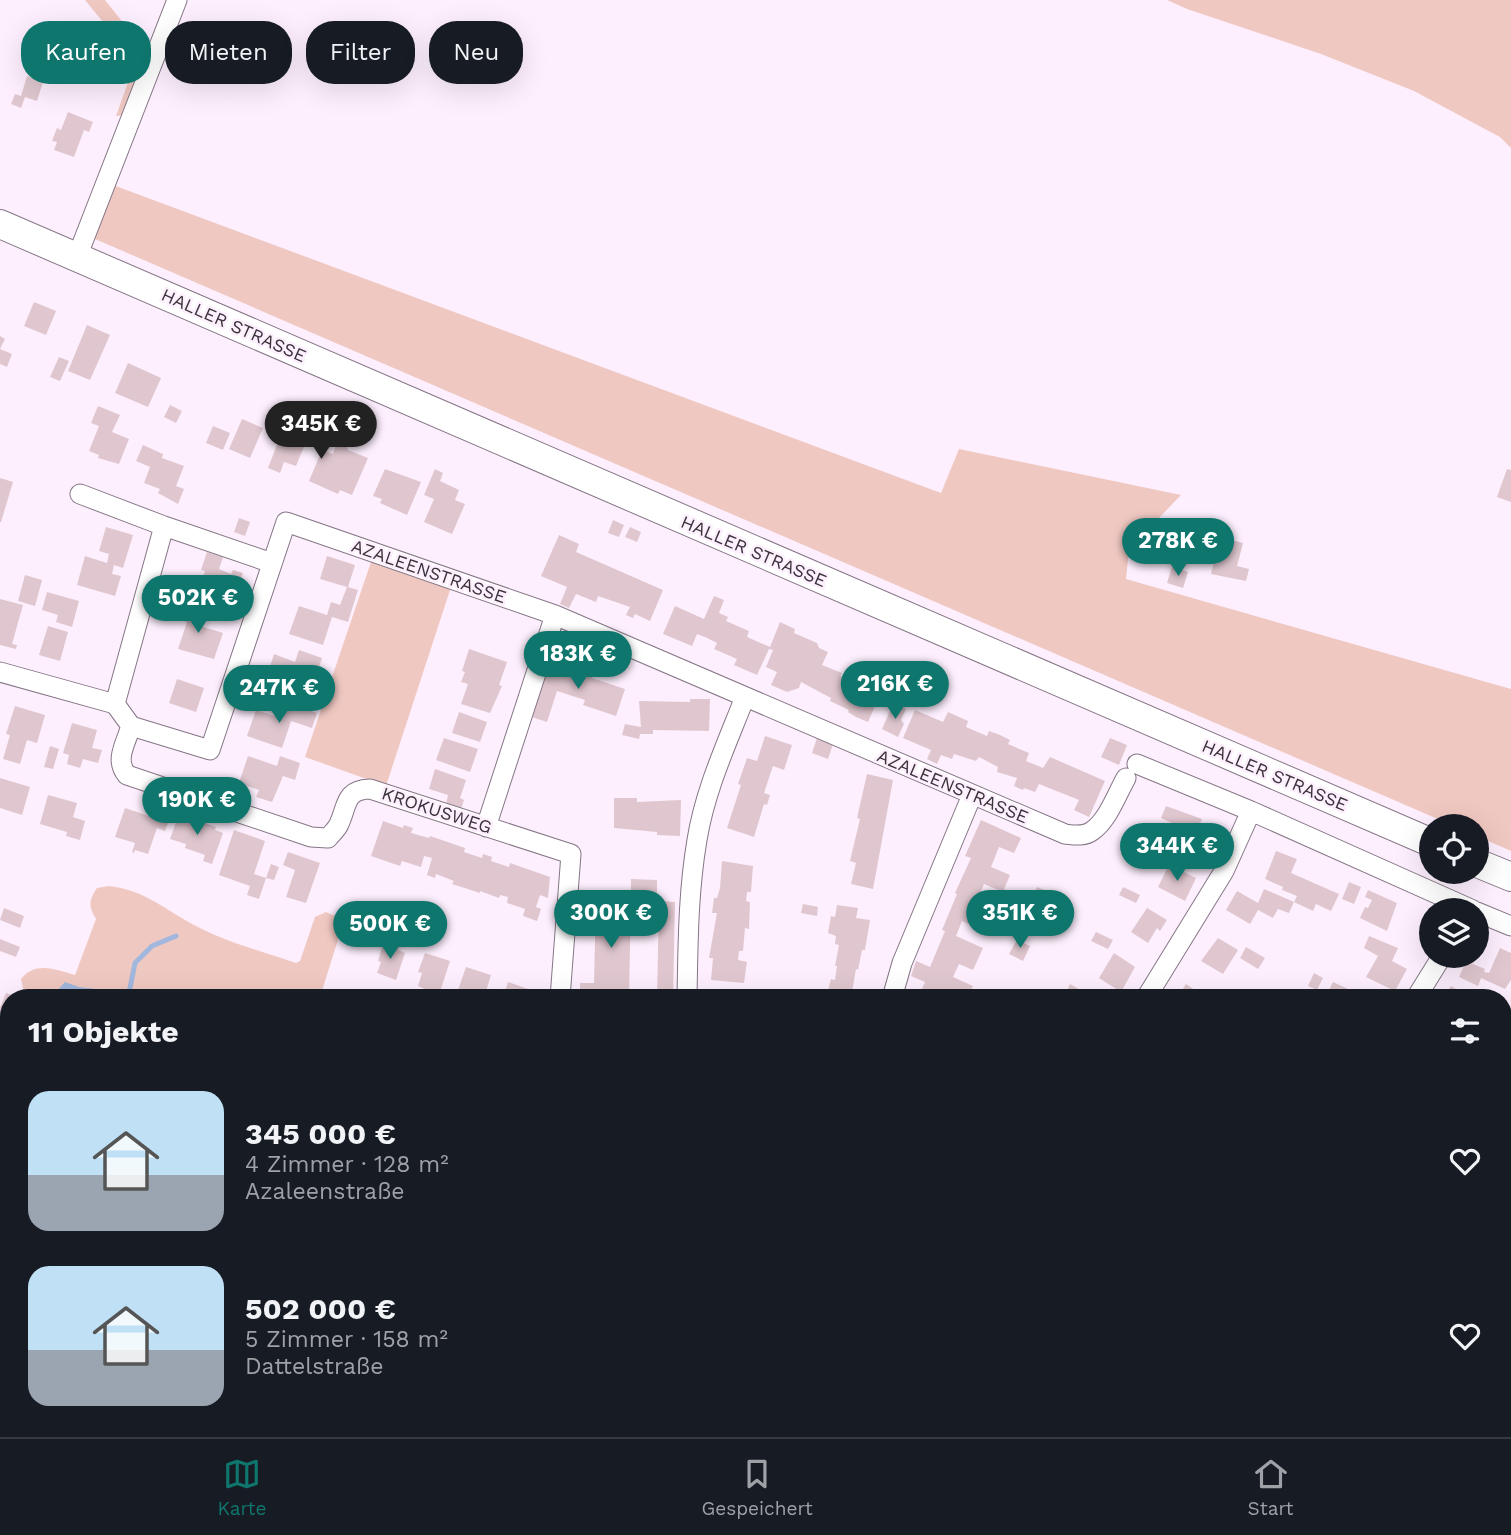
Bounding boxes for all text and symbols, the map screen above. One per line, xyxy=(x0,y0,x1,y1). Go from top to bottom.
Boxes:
chip: Kaufen xyxy=(21,21,151,84)
chip: Mieten xyxy=(165,21,292,84)
chip: Filter xyxy=(306,21,415,84)
chip: Neu xyxy=(429,21,523,84)
street label: HALLER STRASSE xyxy=(158,284,310,366)
pin: 345K € xyxy=(264,402,378,461)
text: 345K € xyxy=(281,410,361,437)
street label: HALLER STRASSE xyxy=(678,511,830,591)
pin: 278K € xyxy=(1121,518,1235,578)
text: 278K € xyxy=(1138,527,1218,554)
street label: AZALEENSTRASSE xyxy=(349,535,509,607)
pin: 502K € xyxy=(141,576,255,635)
text: 502K € xyxy=(158,584,238,611)
pin: 183K € xyxy=(521,632,635,691)
text: 183K € xyxy=(540,640,616,667)
pin: 216K € xyxy=(838,662,952,721)
pin: 247K € xyxy=(222,666,336,725)
text: 216K € xyxy=(857,670,933,697)
text: 247K € xyxy=(239,674,319,701)
street label: HALLER STRASSE xyxy=(1199,735,1351,815)
street label: AZALEENSTRASSE xyxy=(874,745,1032,827)
pin: 190K € xyxy=(140,778,254,837)
street label: KROKUSWEG xyxy=(379,782,495,838)
text: 190K € xyxy=(158,786,236,813)
map controls xyxy=(1419,814,1489,968)
button: locate xyxy=(1419,814,1489,884)
pin: 344K € xyxy=(1120,824,1234,883)
text: 344K € xyxy=(1136,832,1218,859)
pin: 300K € xyxy=(554,890,668,950)
pin: 351K € xyxy=(963,890,1077,950)
button: layers xyxy=(1419,898,1489,968)
text: 300K € xyxy=(570,899,652,926)
text: 351K € xyxy=(982,899,1058,926)
pin: 500K € xyxy=(333,902,447,961)
text: 500K € xyxy=(349,910,431,937)
icon: filters xyxy=(1446,1012,1484,1050)
text: 11 Objekte xyxy=(28,1014,179,1049)
text: 345 000 € xyxy=(245,1116,396,1151)
icon: home xyxy=(84,1119,168,1203)
icon: heart xyxy=(1446,1142,1484,1180)
text: 4 Zimmer · 128 m² xyxy=(245,1151,449,1178)
text: Azaleenstraße xyxy=(245,1178,405,1205)
text: 502 000 € xyxy=(245,1291,396,1326)
icon: home xyxy=(84,1294,168,1378)
icon: heart xyxy=(1446,1317,1484,1355)
text: 5 Zimmer · 158 m² xyxy=(245,1326,448,1353)
text: Dattelstraße xyxy=(245,1353,384,1380)
tab: Karte xyxy=(217,1455,267,1520)
tab: Gespeichert xyxy=(701,1455,813,1520)
tab: Start xyxy=(1248,1455,1294,1520)

